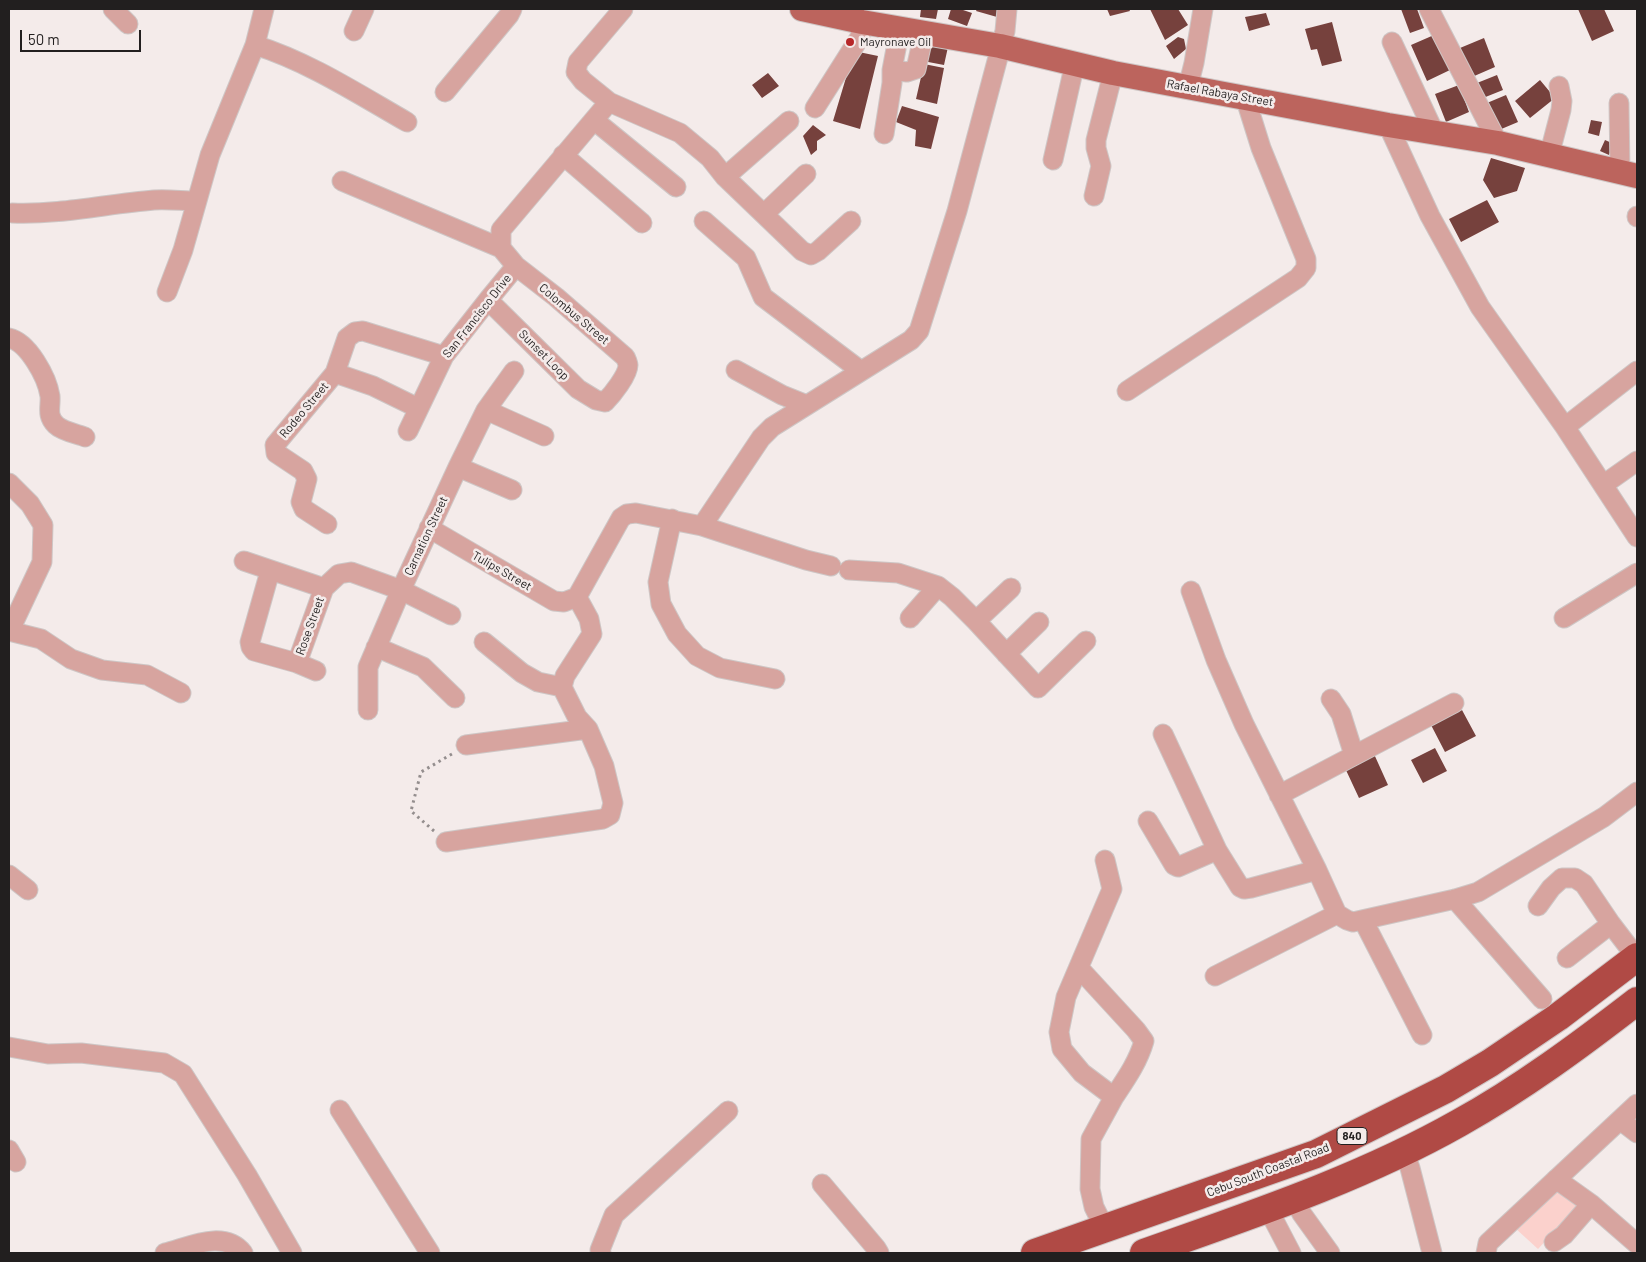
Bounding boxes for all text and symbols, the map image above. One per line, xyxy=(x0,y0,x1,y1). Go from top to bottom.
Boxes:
scale bar xyxy=(22,20,144,52)
text: 50 m xyxy=(28,30,60,48)
place label: Mayronave Oil xyxy=(860,35,931,49)
marker: Mayronave Oil xyxy=(844,36,856,48)
street label: Rafael Rabaya Street xyxy=(1166,77,1274,109)
street label: San Francisco Drive xyxy=(440,271,514,361)
street label: Colombus Street xyxy=(536,281,612,347)
street label: Sunset Loop xyxy=(516,327,572,383)
street label: Rodeo Street xyxy=(276,379,332,441)
street label: Carnation Street xyxy=(401,494,451,578)
street label: Tulips Street xyxy=(470,548,534,594)
street label: Rose Street xyxy=(293,595,327,657)
road number: 840 xyxy=(1337,1128,1367,1144)
street label: Cebu South Coastal Road xyxy=(1205,1140,1331,1200)

